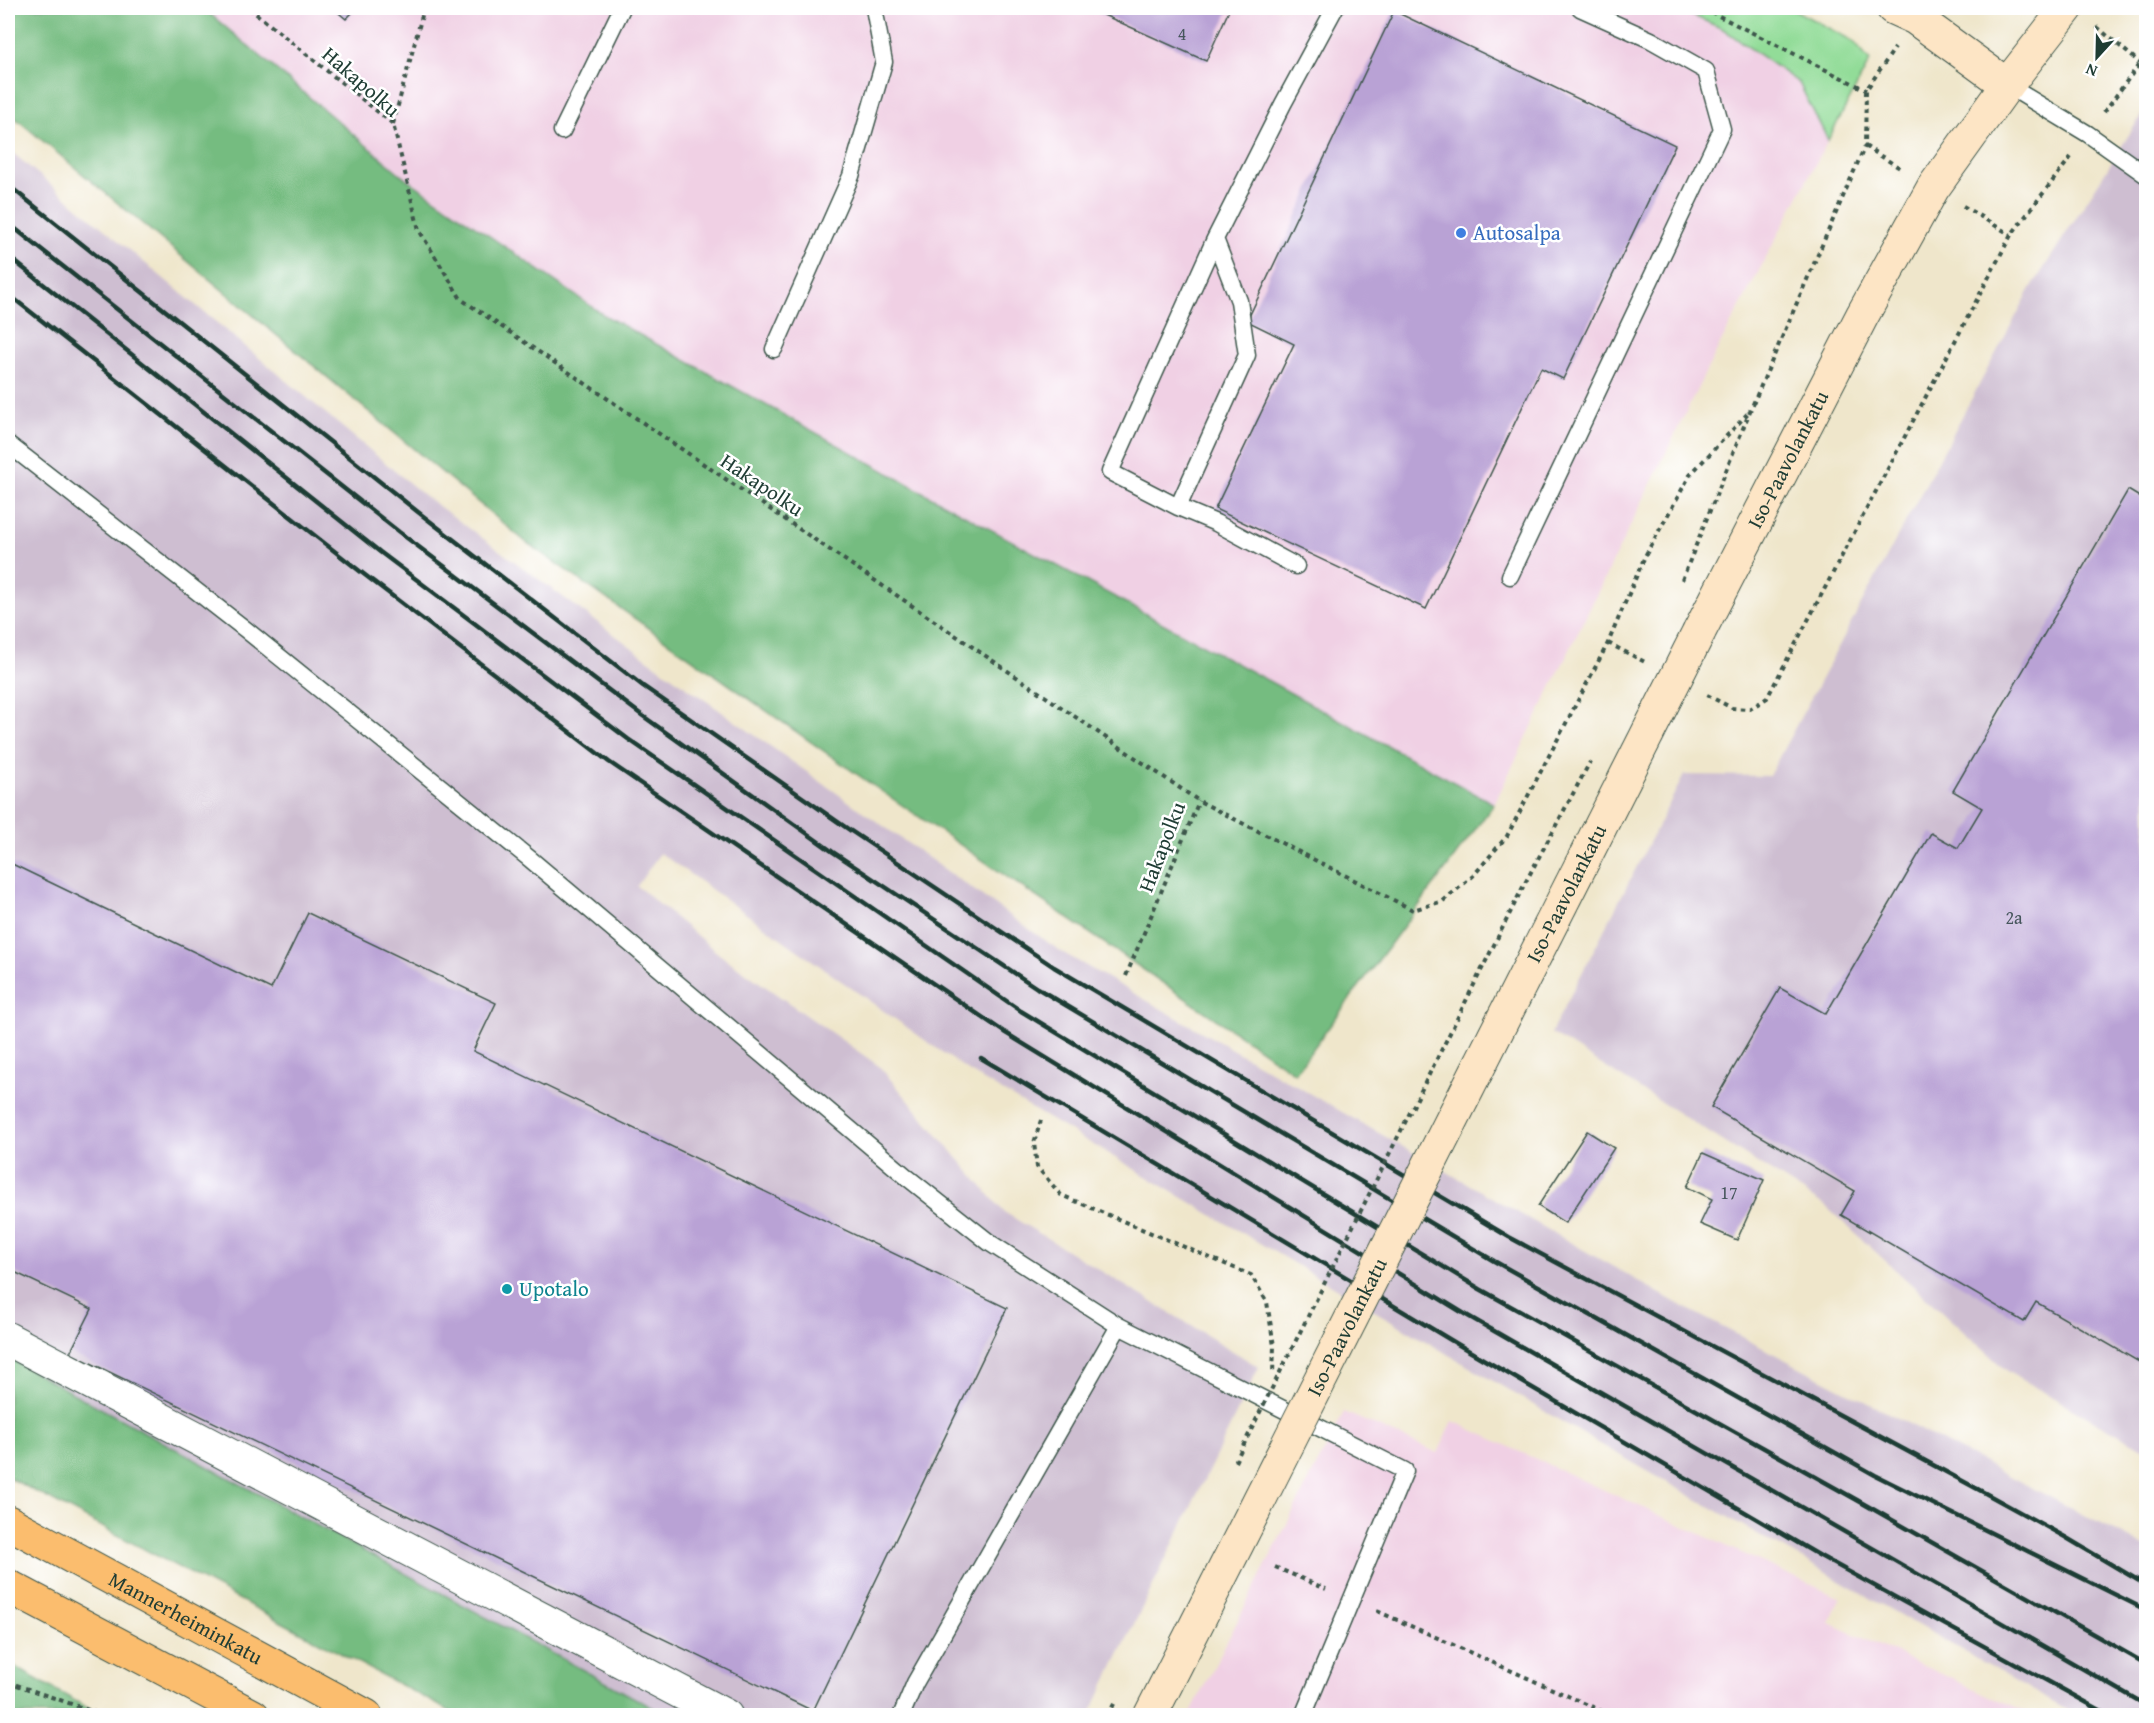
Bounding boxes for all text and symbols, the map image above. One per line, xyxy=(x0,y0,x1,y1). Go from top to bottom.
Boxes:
house number: 4 xyxy=(1178,20,1186,47)
north arrow xyxy=(2067,27,2127,87)
street label: Hakapolku xyxy=(316,39,408,125)
text: N xyxy=(2082,58,2101,84)
place label: Autosalpa xyxy=(1473,217,1561,248)
marker: Autosalpa xyxy=(1454,226,1468,240)
street label: Iso-Paavolankatu xyxy=(1739,384,1836,534)
street label: Hakapolku xyxy=(714,445,811,524)
street label: Hakapolku xyxy=(1130,797,1193,896)
street label: Iso-Paavolankatu xyxy=(1518,818,1614,968)
house number: 2a xyxy=(2005,904,2023,931)
house number: 17 xyxy=(1720,1179,1738,1206)
street label: Iso-Paavolankatu xyxy=(1299,1252,1395,1401)
place label: Upotalo xyxy=(519,1273,589,1304)
marker: Upotalo xyxy=(500,1282,514,1296)
street label: Mannerheiminkatu xyxy=(103,1563,269,1672)

